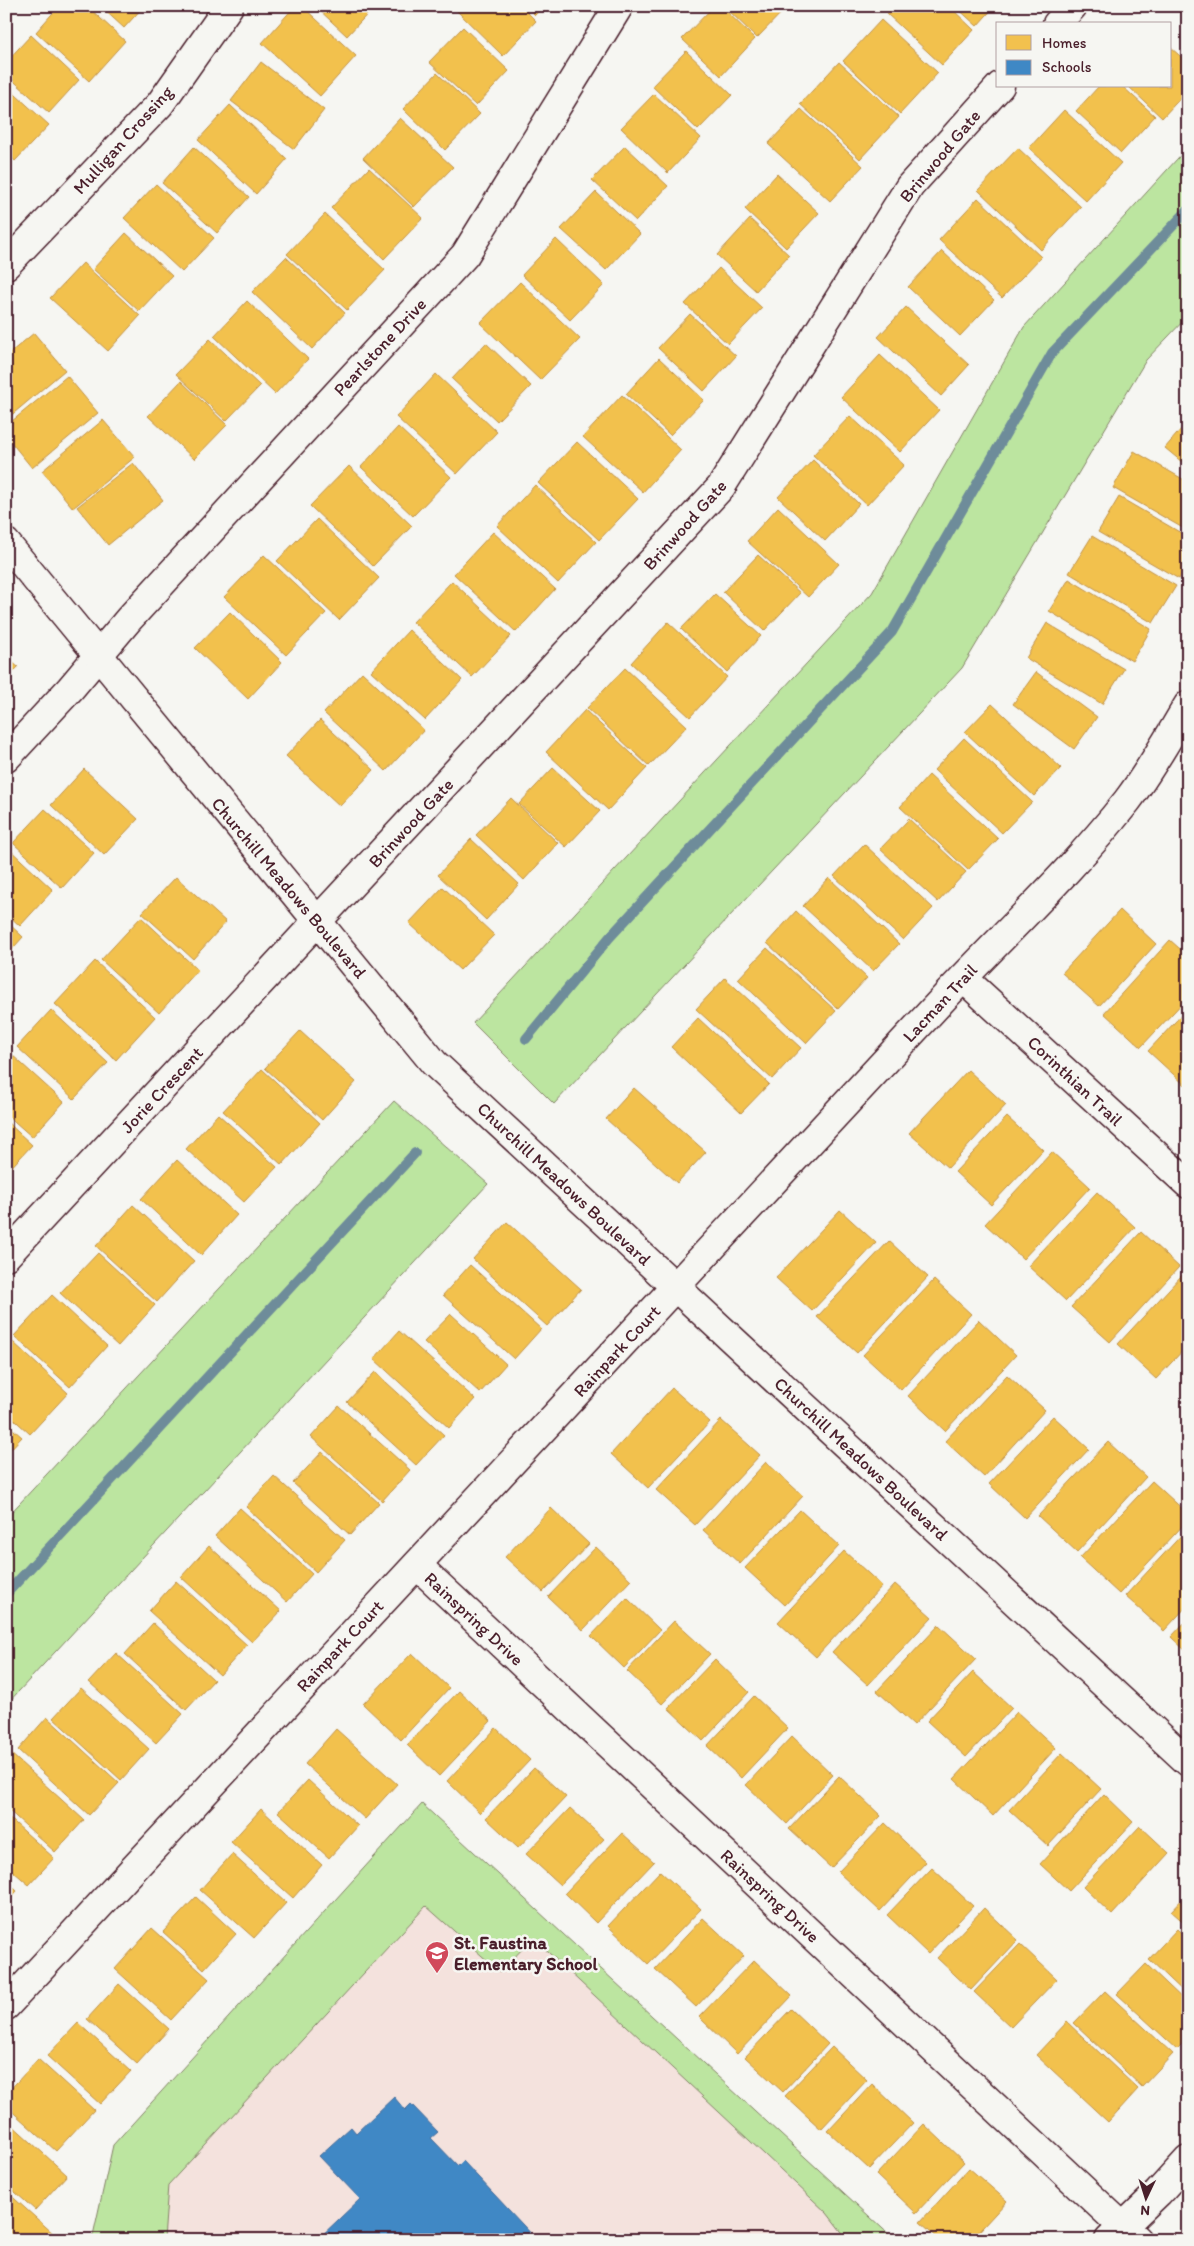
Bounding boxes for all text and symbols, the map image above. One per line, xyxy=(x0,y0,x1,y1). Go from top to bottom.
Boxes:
legend xyxy=(996,22,1172,88)
text: Homes xyxy=(1042,34,1087,52)
text: Schools xyxy=(1042,58,1092,76)
street label: Mulligan Crossing xyxy=(68,80,178,199)
street label: Brinwood Gate xyxy=(895,105,985,207)
street label: Pearlstone Drive xyxy=(329,293,431,401)
street label: Brinwood Gate xyxy=(638,475,732,575)
street label: Brinwood Gate xyxy=(364,774,458,872)
street label: Churchill Meadows Boulevard xyxy=(207,793,371,983)
street label: Lacman Trail xyxy=(898,959,982,1047)
street label: Corinthian Trail xyxy=(1023,1031,1127,1131)
street label: Jorie Crescent xyxy=(116,1042,208,1138)
street label: Churchill Meadows Boulevard xyxy=(472,1098,656,1270)
street label: Rainpark Court xyxy=(569,1300,665,1402)
street label: Churchill Meadows Boulevard xyxy=(769,1373,953,1545)
street label: Rainspring Drive xyxy=(420,1567,528,1671)
street label: Rainpark Court xyxy=(292,1595,388,1697)
street label: Rainspring Drive xyxy=(716,1844,824,1948)
place label: St. Faustina Elementary School xyxy=(454,1932,598,1975)
school or university icon: St. Faustina Elementary School xyxy=(424,1940,450,1974)
north arrow xyxy=(1122,2174,1172,2224)
text: N xyxy=(1140,2202,1150,2219)

